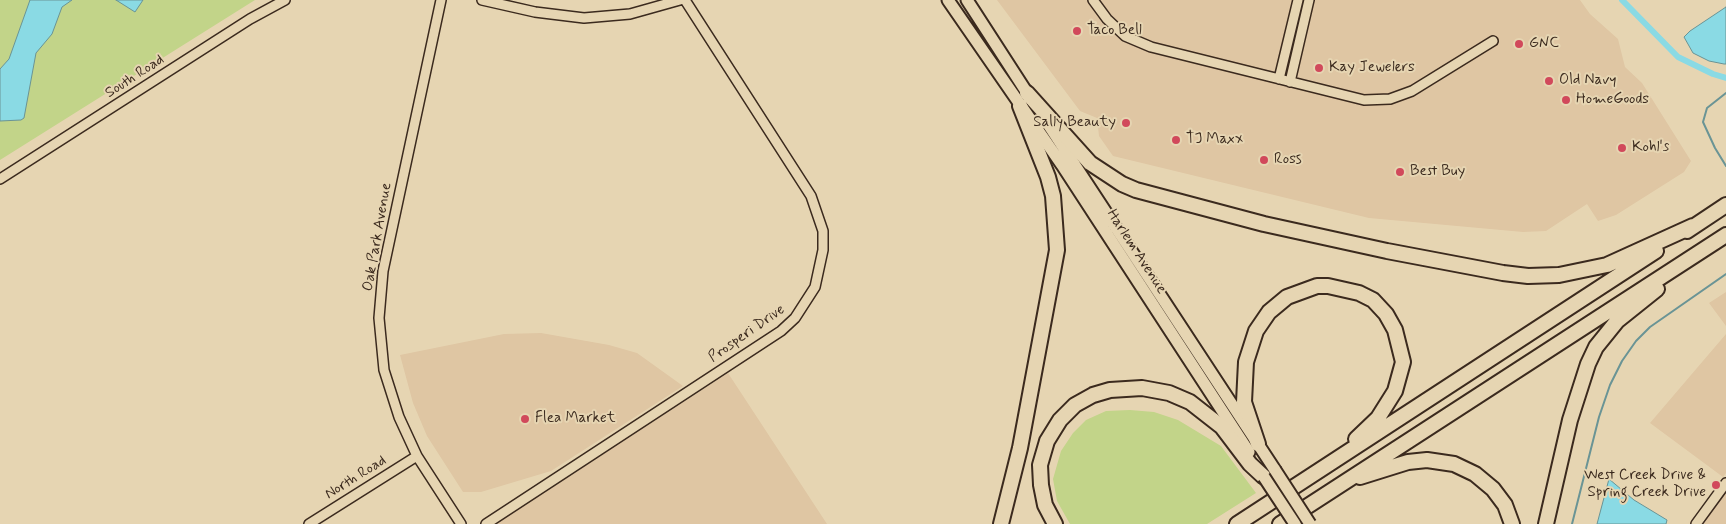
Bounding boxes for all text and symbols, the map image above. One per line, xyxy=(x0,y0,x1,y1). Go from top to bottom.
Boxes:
place label: Taco Bell xyxy=(1087,22,1142,40)
marker: Taco Bell xyxy=(1071,25,1083,37)
place label: GNC xyxy=(1529,35,1559,53)
marker: GNC xyxy=(1513,38,1525,50)
street label: South Road xyxy=(102,51,168,103)
place label: Kay Jewelers xyxy=(1329,59,1415,77)
marker: Kay Jewelers xyxy=(1313,62,1325,74)
place label: Old Navy xyxy=(1559,72,1616,90)
marker: Old Navy xyxy=(1543,75,1555,87)
place label: HomeGoods xyxy=(1576,91,1649,109)
marker: HomeGoods xyxy=(1560,94,1572,106)
place label: Sally Beauty xyxy=(1033,114,1116,132)
marker: Sally Beauty xyxy=(1120,117,1132,129)
place label: TJ Maxx xyxy=(1186,131,1243,149)
marker: TJ Maxx xyxy=(1170,134,1182,146)
place label: Kohl's xyxy=(1632,139,1669,157)
marker: Kohl's xyxy=(1616,142,1628,154)
place label: Ross xyxy=(1274,151,1302,169)
marker: Ross xyxy=(1258,154,1270,166)
place label: Best Buy xyxy=(1410,163,1465,181)
marker: Best Buy xyxy=(1394,166,1406,178)
street label: Oak Park Avenue xyxy=(360,181,396,293)
street label: Harlem Avenue xyxy=(1102,206,1170,298)
street label: Prosperi Drive xyxy=(705,301,789,367)
place label: Flea Market xyxy=(535,410,615,428)
marker: Flea Market xyxy=(519,413,531,425)
street label: North Road xyxy=(322,452,390,504)
place label: West Creek Drive & Spring Creek Drive xyxy=(1584,467,1706,502)
marker: West Creek Drive & Spring Creek Drive xyxy=(1710,479,1722,491)

